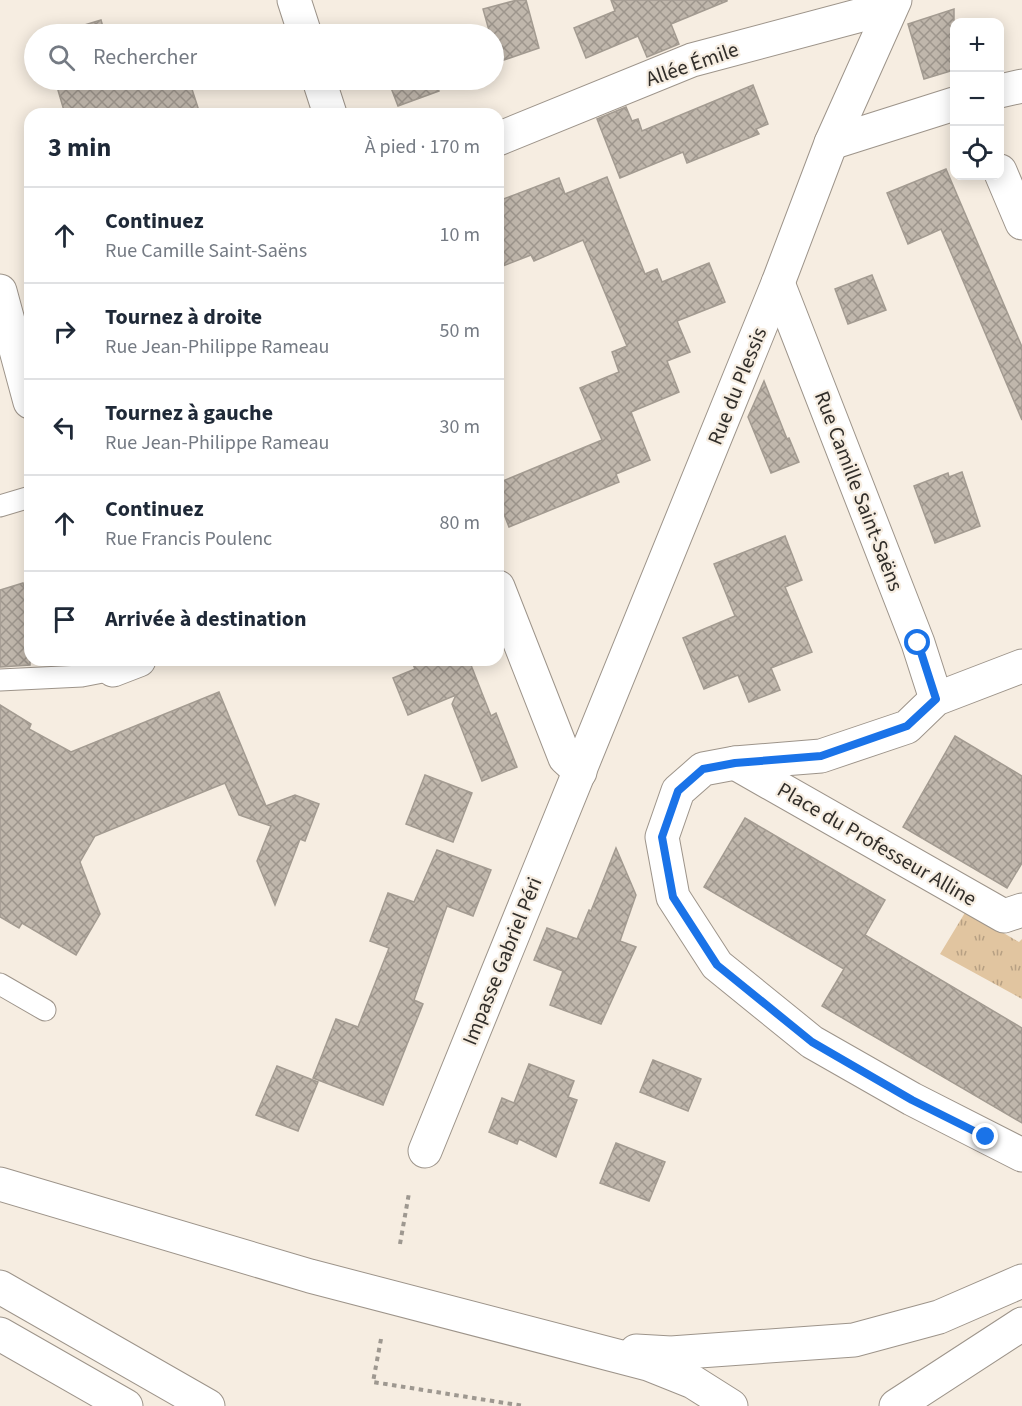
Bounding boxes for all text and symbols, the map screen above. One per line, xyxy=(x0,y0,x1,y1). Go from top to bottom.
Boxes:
map controls xyxy=(950,18,1004,180)
button: + xyxy=(950,18,1004,72)
search box xyxy=(24,24,504,90)
street label: Allée Émile xyxy=(641,34,743,94)
icon: search xyxy=(45,41,78,74)
text: Rechercher xyxy=(93,41,197,73)
button: − xyxy=(950,72,1004,126)
button: locate xyxy=(950,126,1004,180)
text: 3 min xyxy=(48,129,111,166)
text: À pied · 170 m xyxy=(365,133,480,161)
text: Continuez xyxy=(105,205,204,237)
icon: ahead xyxy=(48,219,81,252)
text: 10 m xyxy=(440,221,480,249)
text: Rue Camille Saint-Saëns xyxy=(105,237,307,265)
text: Tournez à droite xyxy=(105,301,262,333)
icon: right xyxy=(48,315,81,348)
text: 50 m xyxy=(440,317,480,345)
street label: Rue du Plessis xyxy=(700,322,774,449)
text: Rue Jean-Philippe Rameau xyxy=(105,333,329,361)
street label: Rue Camille Saint-Saëns xyxy=(807,387,911,596)
text: Tournez à gauche xyxy=(105,397,273,429)
icon: left xyxy=(48,411,81,444)
text: 30 m xyxy=(440,413,480,441)
text: Rue Jean-Philippe Rameau xyxy=(105,429,329,457)
text: Continuez xyxy=(105,493,204,525)
icon: ahead xyxy=(48,507,81,540)
text: 80 m xyxy=(440,509,480,537)
text: Rue Francis Poulenc xyxy=(105,525,272,553)
icon: arrive xyxy=(48,603,81,636)
text: Arrivée à destination xyxy=(105,603,307,635)
route start xyxy=(904,629,930,655)
street label: Place du Professeur Alline xyxy=(772,775,982,913)
street label: Impasse Gabriel Péri xyxy=(455,872,549,1050)
route end xyxy=(972,1123,998,1149)

